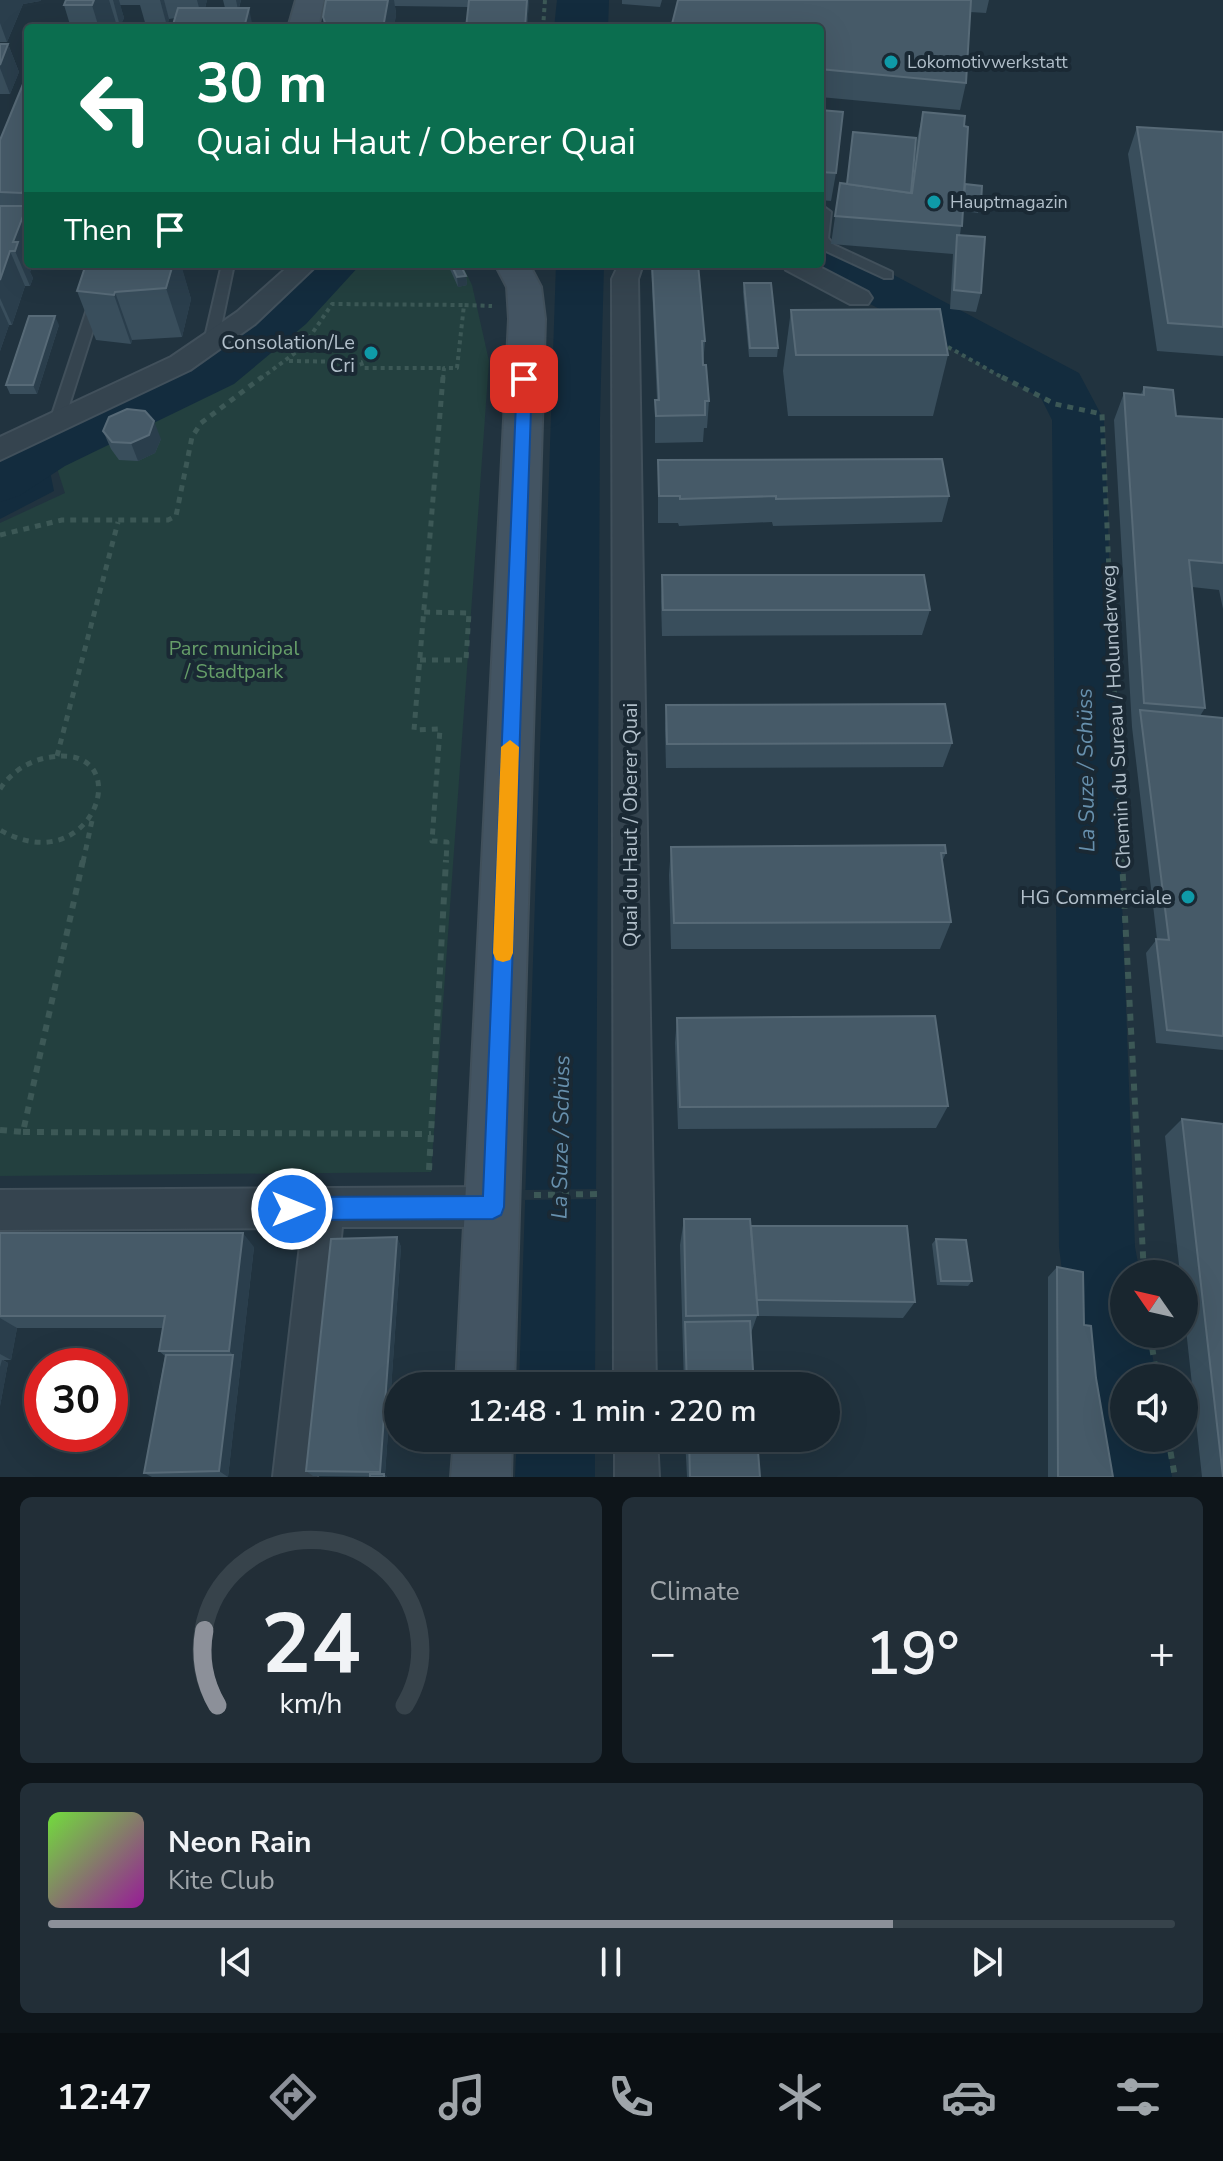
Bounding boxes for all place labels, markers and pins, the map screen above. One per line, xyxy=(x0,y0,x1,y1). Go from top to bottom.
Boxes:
place label: Lokomotivwerkstatt xyxy=(907,50,1068,74)
marker: Lokomotivwerkstatt xyxy=(882,53,900,71)
place label: Hauptmagazin xyxy=(950,190,1068,214)
marker: Hauptmagazin xyxy=(925,193,943,211)
place label: Consolation/Le Cri xyxy=(221,329,355,379)
marker: Consolation/Le Cri xyxy=(362,344,380,362)
pin xyxy=(490,345,558,413)
place label: HG Commerciale xyxy=(1020,884,1172,911)
marker: HG Commerciale xyxy=(1179,888,1197,906)

